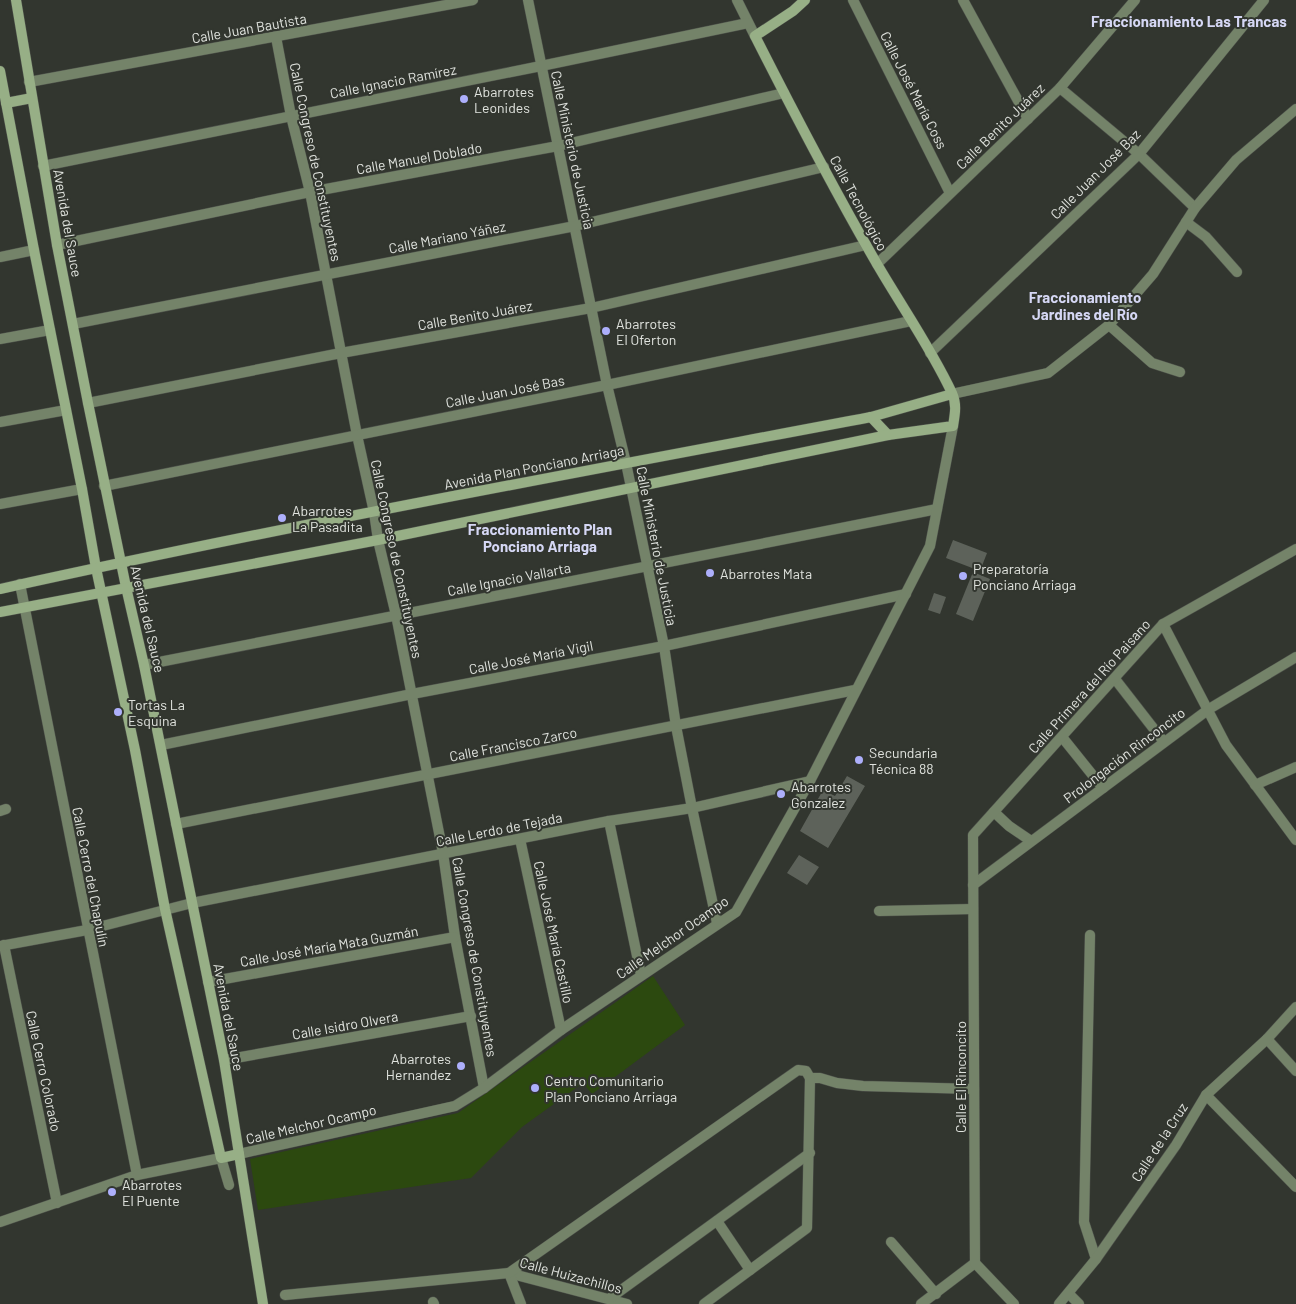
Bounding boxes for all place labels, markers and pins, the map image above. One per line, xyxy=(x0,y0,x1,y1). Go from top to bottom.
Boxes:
place label: Abarrotes Leonides xyxy=(474,83,534,116)
marker: Abarrotes Leonides xyxy=(458,93,470,105)
place label: Abarrotes El Oferton xyxy=(616,315,676,348)
marker: Abarrotes El Oferton xyxy=(600,325,612,337)
place label: Abarrotes La Pasadita xyxy=(292,502,363,535)
marker: Abarrotes La Pasadita xyxy=(276,512,288,524)
place label: Preparatoría Ponciano Arriaga xyxy=(973,560,1076,593)
place label: Abarrotes Mata xyxy=(720,565,812,582)
marker: Abarrotes Mata xyxy=(704,567,716,579)
marker: Preparatoría Ponciano Arriaga xyxy=(957,570,969,582)
place label: Tortas La Esquina xyxy=(128,696,185,729)
marker: Tortas La Esquina xyxy=(112,706,124,718)
place label: Secundaria Técnica 88 xyxy=(869,744,938,777)
marker: Secundaria Técnica 88 xyxy=(853,754,865,766)
place label: Abarrotes Gonzalez xyxy=(791,778,851,811)
marker: Abarrotes Gonzalez xyxy=(775,788,787,800)
place label: Abarrotes Hernandez xyxy=(386,1050,451,1083)
marker: Abarrotes Hernandez xyxy=(455,1060,467,1072)
place label: Centro Comunitario Plan Ponciano Arriaga xyxy=(545,1072,677,1105)
marker: Centro Comunitario Plan Ponciano Arriaga xyxy=(529,1082,541,1094)
place label: Abarrotes El Puente xyxy=(122,1176,182,1209)
marker: Abarrotes El Puente xyxy=(106,1186,118,1198)

